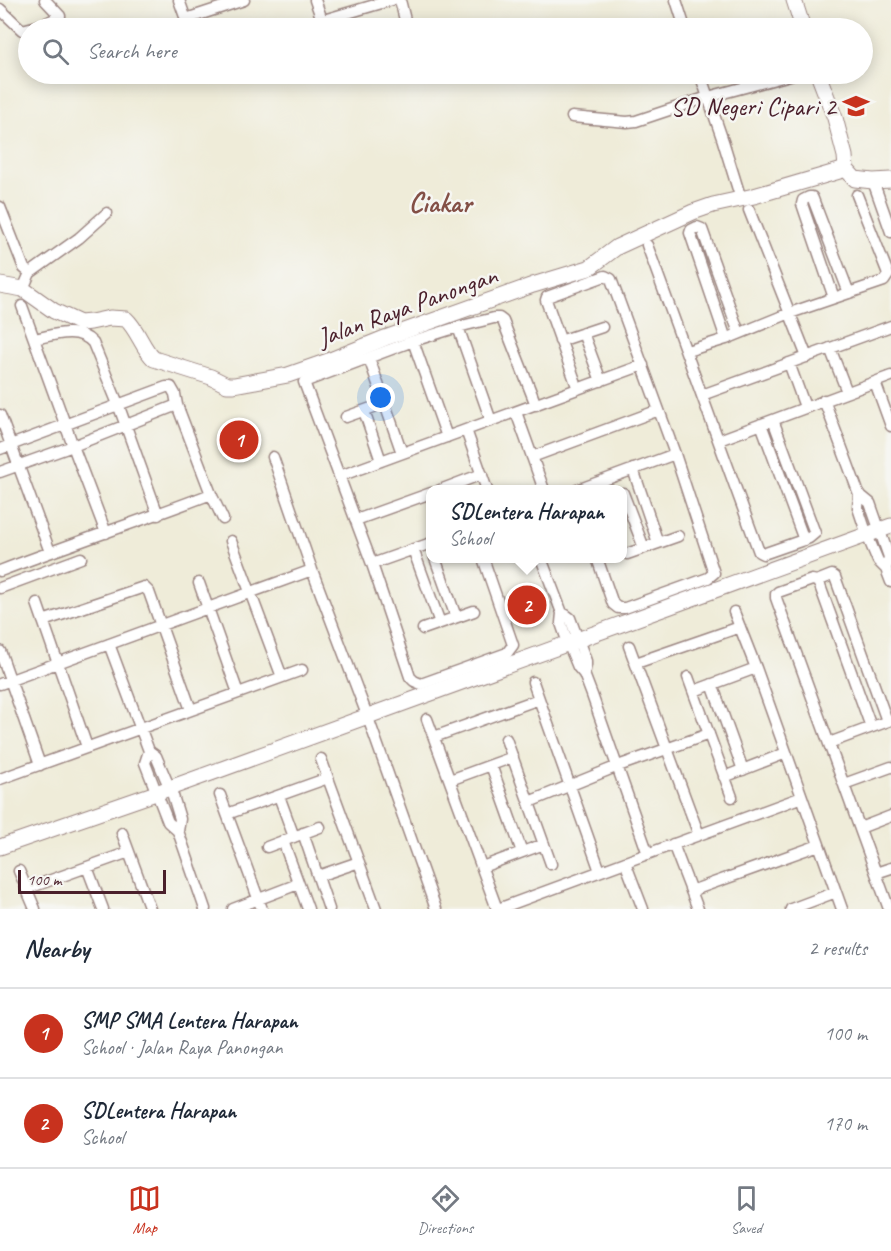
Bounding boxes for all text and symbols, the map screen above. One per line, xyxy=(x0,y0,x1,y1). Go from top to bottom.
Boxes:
search box xyxy=(18,18,873,84)
icon: search xyxy=(39,35,72,68)
text: Search here xyxy=(87,37,177,65)
place label: SD Negeri Cipari 2 xyxy=(671,90,838,123)
school or university icon: SD Negeri Cipari 2 xyxy=(841,91,871,121)
district label: Ciakar xyxy=(409,185,474,220)
street label: Jalan Raya Panongan xyxy=(311,258,503,355)
your location xyxy=(366,383,395,412)
pin: 1 xyxy=(220,418,258,462)
popup xyxy=(426,485,627,563)
text: SDLentera Harapan xyxy=(449,498,604,526)
text: School xyxy=(449,526,492,551)
pin: 2 xyxy=(508,582,546,628)
scale bar xyxy=(18,867,166,894)
text: 100 m xyxy=(27,870,61,890)
text: Nearby xyxy=(24,932,89,965)
text: 2 results xyxy=(808,936,867,961)
text: SMP SMA Lentera Harapan xyxy=(81,1007,298,1035)
text: 1 xyxy=(39,1021,48,1046)
text: 100 m xyxy=(824,1021,867,1046)
text: School · Jalan Raya Panongan xyxy=(81,1035,282,1060)
text: SDLentera Harapan xyxy=(81,1097,236,1125)
text: 2 xyxy=(39,1111,48,1136)
text: 170 m xyxy=(824,1111,867,1136)
text: School xyxy=(81,1125,124,1150)
tab: Map xyxy=(128,1182,161,1238)
tab: Directions xyxy=(418,1182,473,1238)
tab: Saved xyxy=(730,1182,763,1238)

